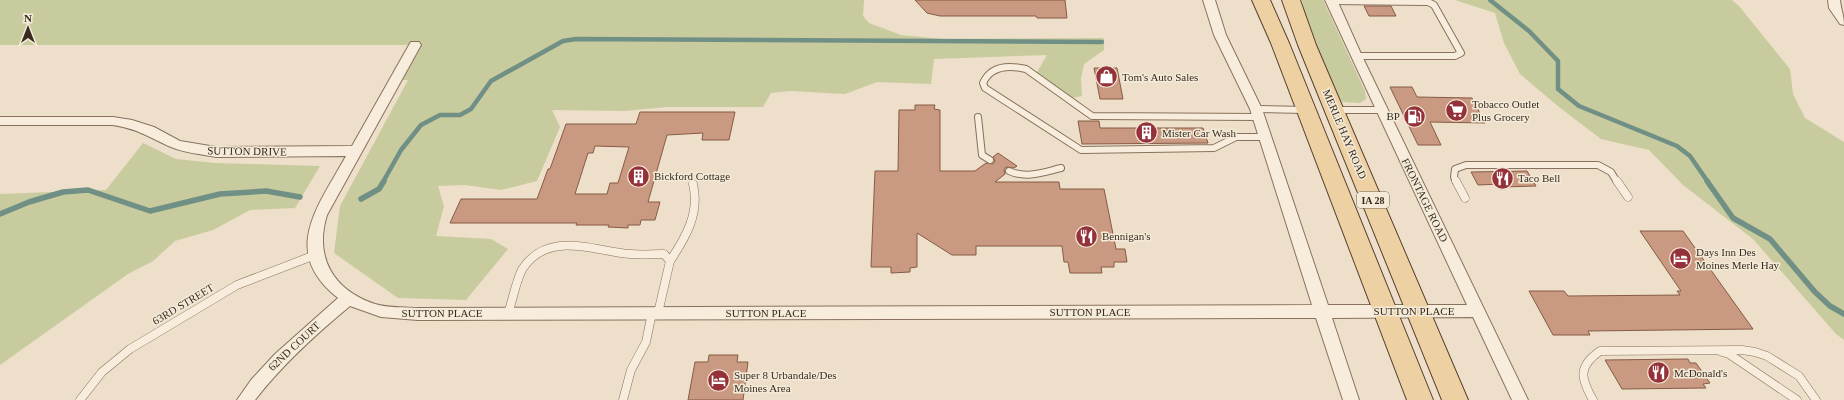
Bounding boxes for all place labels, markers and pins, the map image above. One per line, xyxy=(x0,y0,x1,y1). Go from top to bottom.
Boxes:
shop icon: Tom's Auto Sales xyxy=(1094,64,1120,90)
place label: Tom's Auto Sales xyxy=(1122,71,1198,83)
supermarket icon: Tobacco Outlet Plus Grocery xyxy=(1444,97,1470,123)
place label: Tobacco Outlet Plus Grocery xyxy=(1472,98,1539,123)
fuel station icon: BP xyxy=(1402,103,1428,129)
place label: BP xyxy=(1387,110,1400,122)
building icon: Mister Car Wash xyxy=(1133,120,1159,146)
place label: Mister Car Wash xyxy=(1162,127,1237,139)
building icon: Bickford Cottage xyxy=(625,163,651,189)
restaurant icon: Taco Bell xyxy=(1490,165,1516,191)
place label: Bickford Cottage xyxy=(654,170,730,182)
place label: Taco Bell xyxy=(1518,172,1560,184)
restaurant icon: Bennigan's xyxy=(1074,223,1100,249)
place label: Bennigan's xyxy=(1102,230,1150,242)
hotel icon: Days Inn Des Moines Merle Hay xyxy=(1668,245,1694,271)
place label: Days Inn Des Moines Merle Hay xyxy=(1696,246,1780,271)
restaurant icon: McDonald's xyxy=(1645,360,1671,386)
place label: McDonald's xyxy=(1674,367,1727,379)
hotel icon: Super 8 Urbandale/Des Moines Area xyxy=(706,368,732,394)
place label: Super 8 Urbandale/Des Moines Area xyxy=(734,369,837,394)

